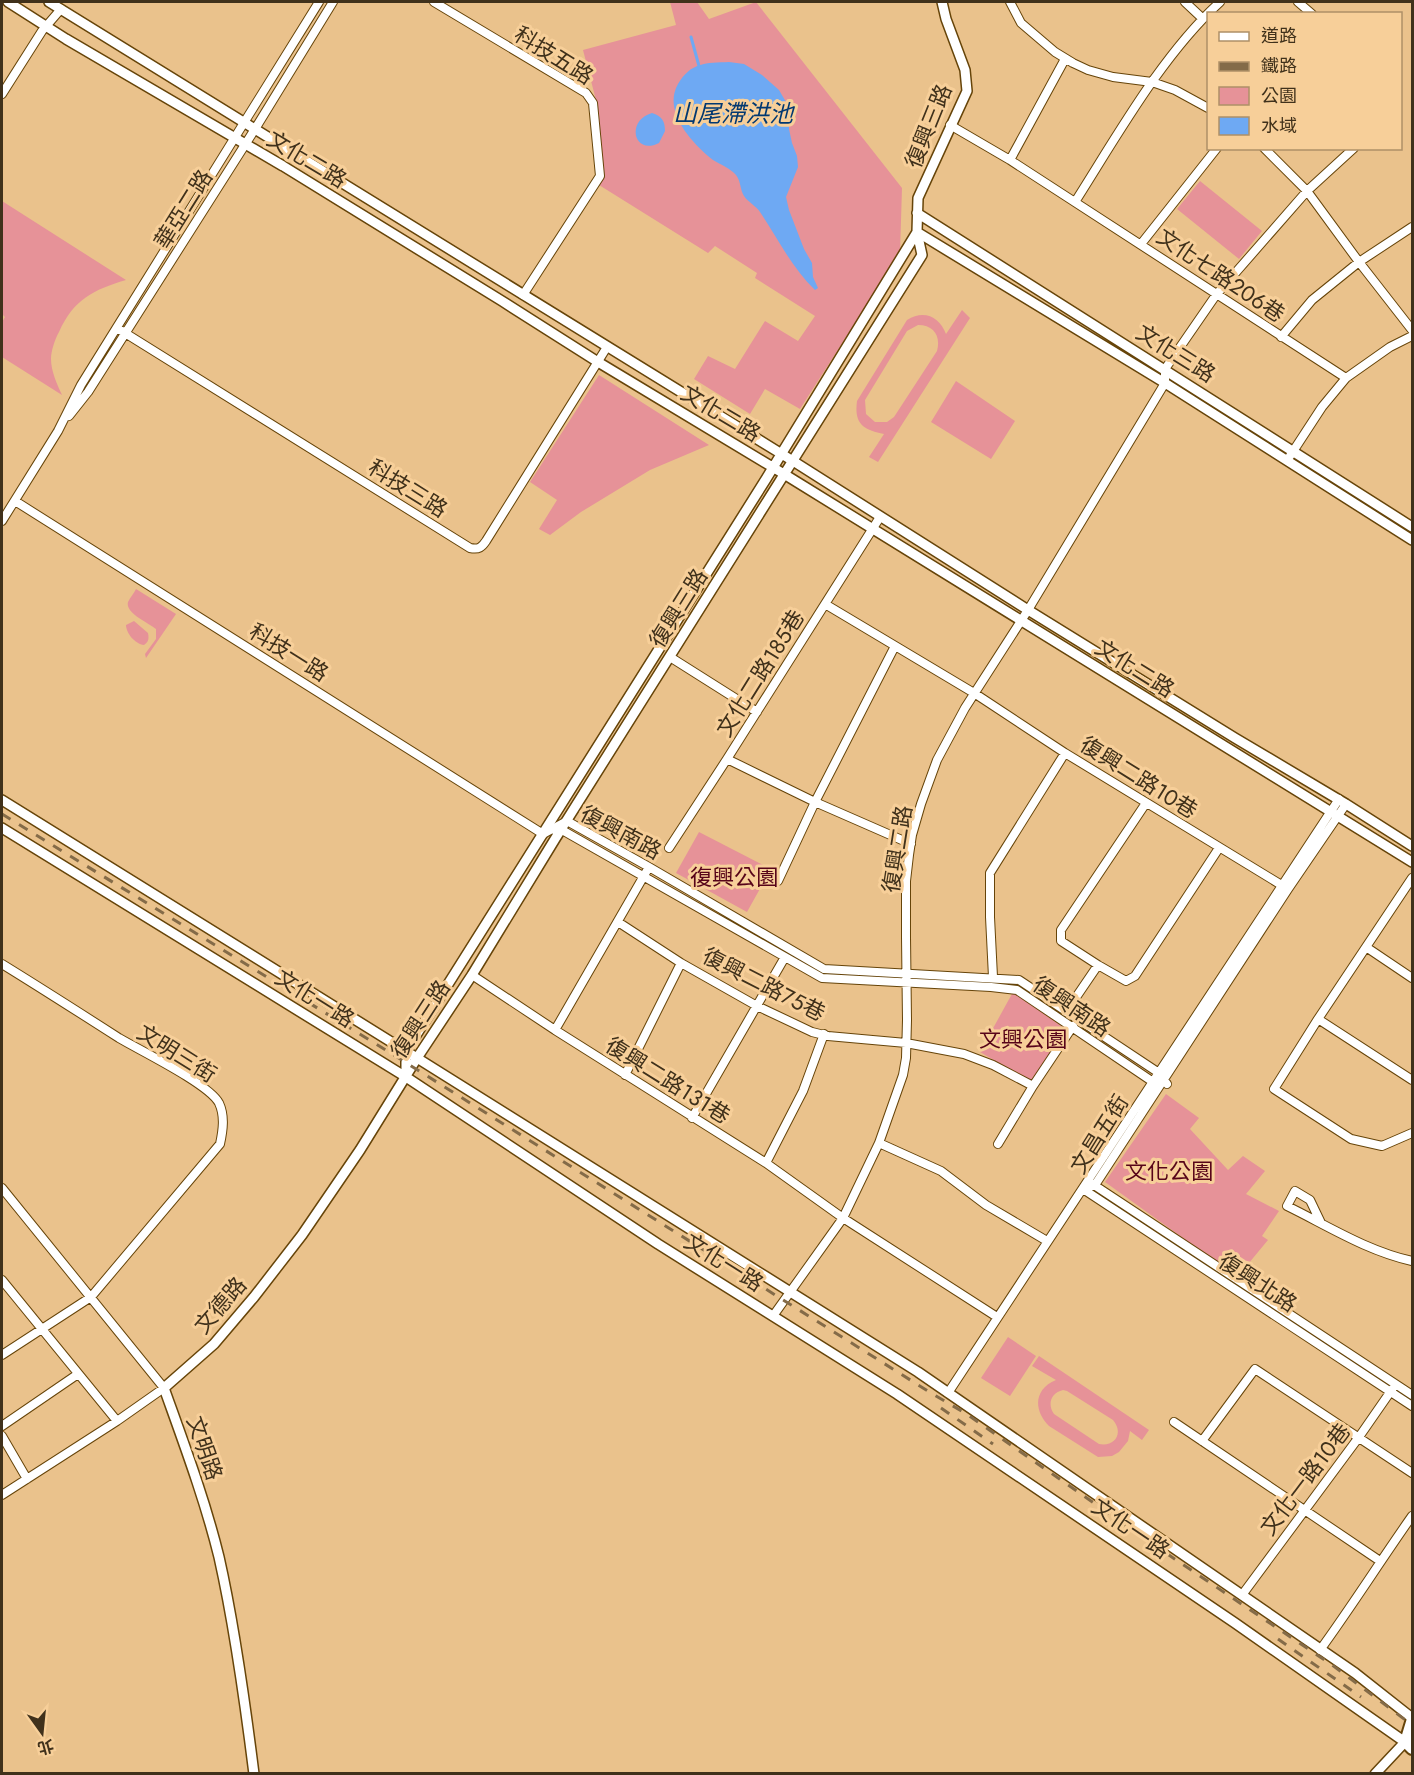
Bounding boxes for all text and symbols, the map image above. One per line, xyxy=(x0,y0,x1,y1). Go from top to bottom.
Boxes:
legend xyxy=(1207,12,1402,150)
street label: 科技五路 xyxy=(508,18,600,92)
text: 道路 xyxy=(1261,23,1297,49)
text: 鐵路 xyxy=(1261,53,1297,79)
street label: 復興三路 xyxy=(897,79,959,173)
text: 公園 xyxy=(1261,83,1297,109)
water label: 山尾滯洪池 xyxy=(673,96,796,131)
text: 水域 xyxy=(1261,113,1297,139)
street label: 文化二路 xyxy=(261,123,353,195)
street label: 華亞二路 xyxy=(146,163,220,255)
street label: 文化七路206巷 xyxy=(1151,220,1291,330)
street label: 文化三路 xyxy=(1130,316,1222,390)
street label: 文化二路 xyxy=(675,377,767,449)
street label: 科技三路 xyxy=(362,451,454,525)
street label: 復興三路 xyxy=(641,562,715,654)
street label: 文化二路185巷 xyxy=(708,603,812,743)
street label: 科技一路 xyxy=(243,615,335,689)
street label: 文化二路 xyxy=(1089,631,1181,705)
street label: 復興二路10巷 xyxy=(1074,728,1204,826)
street label: 復興南路 xyxy=(575,797,667,867)
street label: 復興二路 xyxy=(874,803,920,895)
park label: 復興公園 xyxy=(690,861,778,893)
street label: 復興二路75巷 xyxy=(697,939,831,1029)
street label: 文化一路 xyxy=(269,961,361,1035)
street label: 復興南路 xyxy=(1027,968,1117,1044)
street label: 復興三路 xyxy=(383,973,457,1065)
street label: 文明三街 xyxy=(131,1016,223,1090)
park label: 文興公園 xyxy=(979,1023,1067,1055)
street label: 復興二路131巷 xyxy=(599,1029,737,1131)
street label: 文昌五街 xyxy=(1062,1088,1136,1180)
park label: 文化公園 xyxy=(1125,1155,1213,1187)
street label: 文化一路 xyxy=(678,1225,770,1299)
street label: 復興北路 xyxy=(1212,1245,1304,1319)
street label: 文德路 xyxy=(186,1270,254,1340)
street label: 文明路 xyxy=(179,1412,231,1484)
street label: 文化一路10巷 xyxy=(1252,1416,1358,1542)
street label: 文化一路 xyxy=(1086,1490,1176,1566)
north arrow xyxy=(12,1703,72,1763)
text: 北 xyxy=(35,1734,56,1760)

